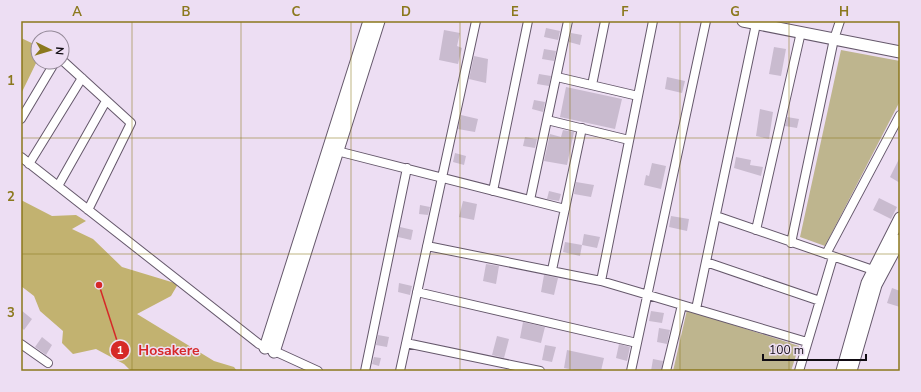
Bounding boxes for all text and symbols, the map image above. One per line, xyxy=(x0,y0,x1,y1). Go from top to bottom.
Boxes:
text: A xyxy=(72,3,82,21)
text: B xyxy=(182,3,191,21)
text: C xyxy=(292,3,301,21)
text: D xyxy=(401,3,411,21)
text: E xyxy=(511,3,519,21)
text: F xyxy=(621,3,629,21)
text: G xyxy=(730,3,740,21)
text: H xyxy=(839,3,849,21)
north arrow xyxy=(30,30,70,70)
text: N xyxy=(52,46,67,56)
text: 1 xyxy=(7,72,15,90)
text: 2 xyxy=(7,188,15,206)
text: 3 xyxy=(7,304,15,322)
scale bar xyxy=(763,336,866,362)
callout: Hosakere xyxy=(110,337,207,363)
text: Hosakere xyxy=(138,341,200,360)
text: 1 xyxy=(116,342,124,358)
text: 100 m xyxy=(769,342,804,358)

